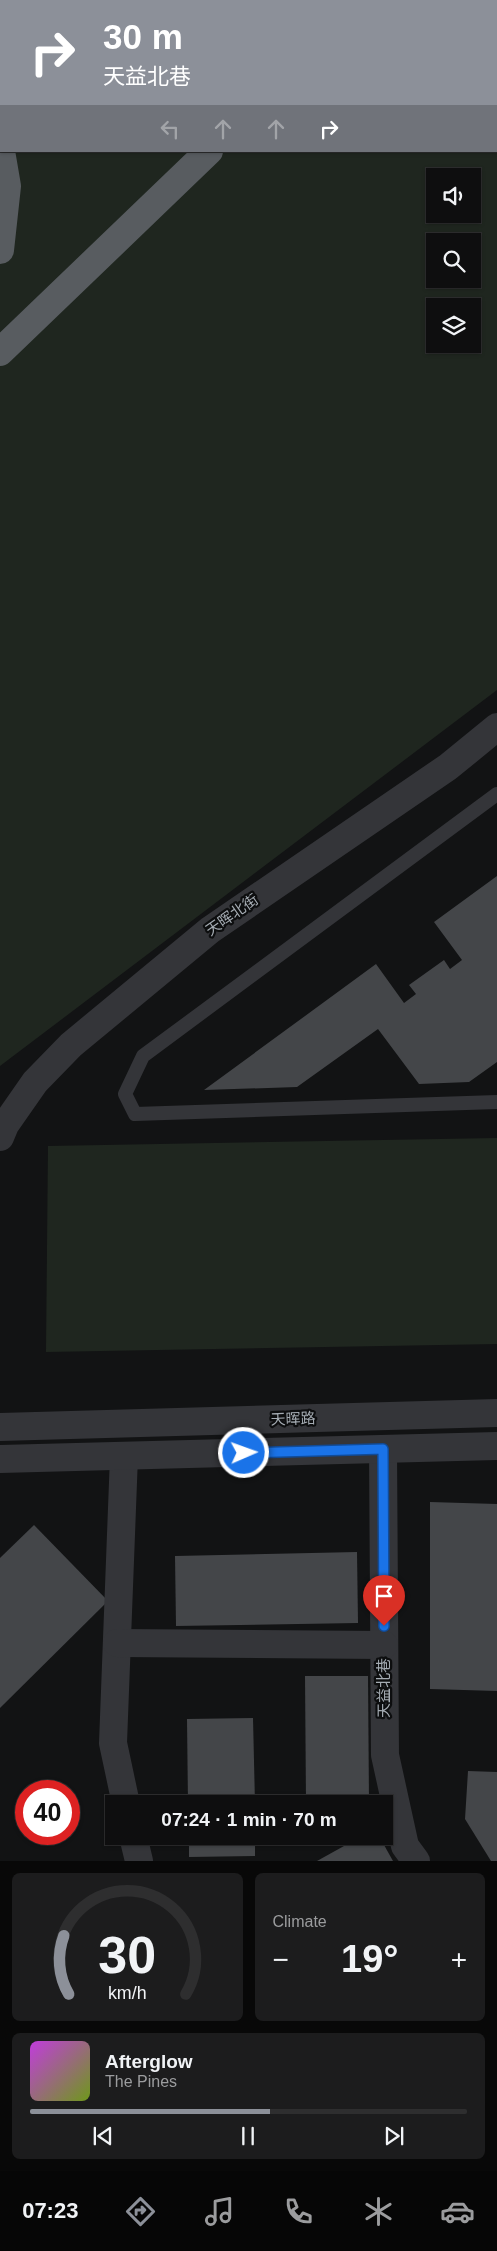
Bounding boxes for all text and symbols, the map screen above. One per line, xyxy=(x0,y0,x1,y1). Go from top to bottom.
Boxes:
text: 30 m xyxy=(103,17,183,56)
icon: right xyxy=(20,20,85,85)
text: 天益北巷 xyxy=(103,64,191,89)
icon: left xyxy=(156,115,184,143)
icon: ahead xyxy=(209,115,237,143)
icon: ahead xyxy=(262,115,290,143)
icon: right xyxy=(315,115,343,143)
map controls xyxy=(426,168,481,353)
button: sound xyxy=(426,168,481,223)
button: search xyxy=(426,233,481,288)
button: layers xyxy=(426,298,481,353)
street label: 天晖北街 xyxy=(202,890,261,939)
street label: 天晖路 xyxy=(270,1409,316,1428)
position arrow xyxy=(217,1426,269,1478)
pin xyxy=(363,1575,405,1626)
icon: arrive xyxy=(370,1582,398,1610)
street label: 天益北巷 xyxy=(375,1658,392,1718)
speed limit sign: 40 xyxy=(15,1780,80,1845)
text: 07:24 · 1 min · 70 m xyxy=(161,1809,337,1830)
text: Climate xyxy=(273,1913,327,1930)
text: 30 xyxy=(98,1926,156,1984)
text: 19° xyxy=(341,1938,398,1980)
text: − xyxy=(273,1944,289,1975)
text: + xyxy=(451,1944,467,1975)
text: km/h xyxy=(108,1983,147,2003)
text: Afterglow xyxy=(105,2051,193,2072)
text: The Pines xyxy=(105,2073,177,2090)
icon: previous xyxy=(89,2122,117,2150)
icon: pause xyxy=(234,2122,262,2150)
icon: next xyxy=(380,2122,408,2150)
icon: directions xyxy=(123,2194,158,2229)
icon: music xyxy=(202,2194,237,2229)
icon: phone xyxy=(281,2194,316,2229)
icon: climate xyxy=(361,2194,396,2229)
icon: car xyxy=(440,2194,475,2229)
text: 07:23 xyxy=(22,2198,78,2223)

